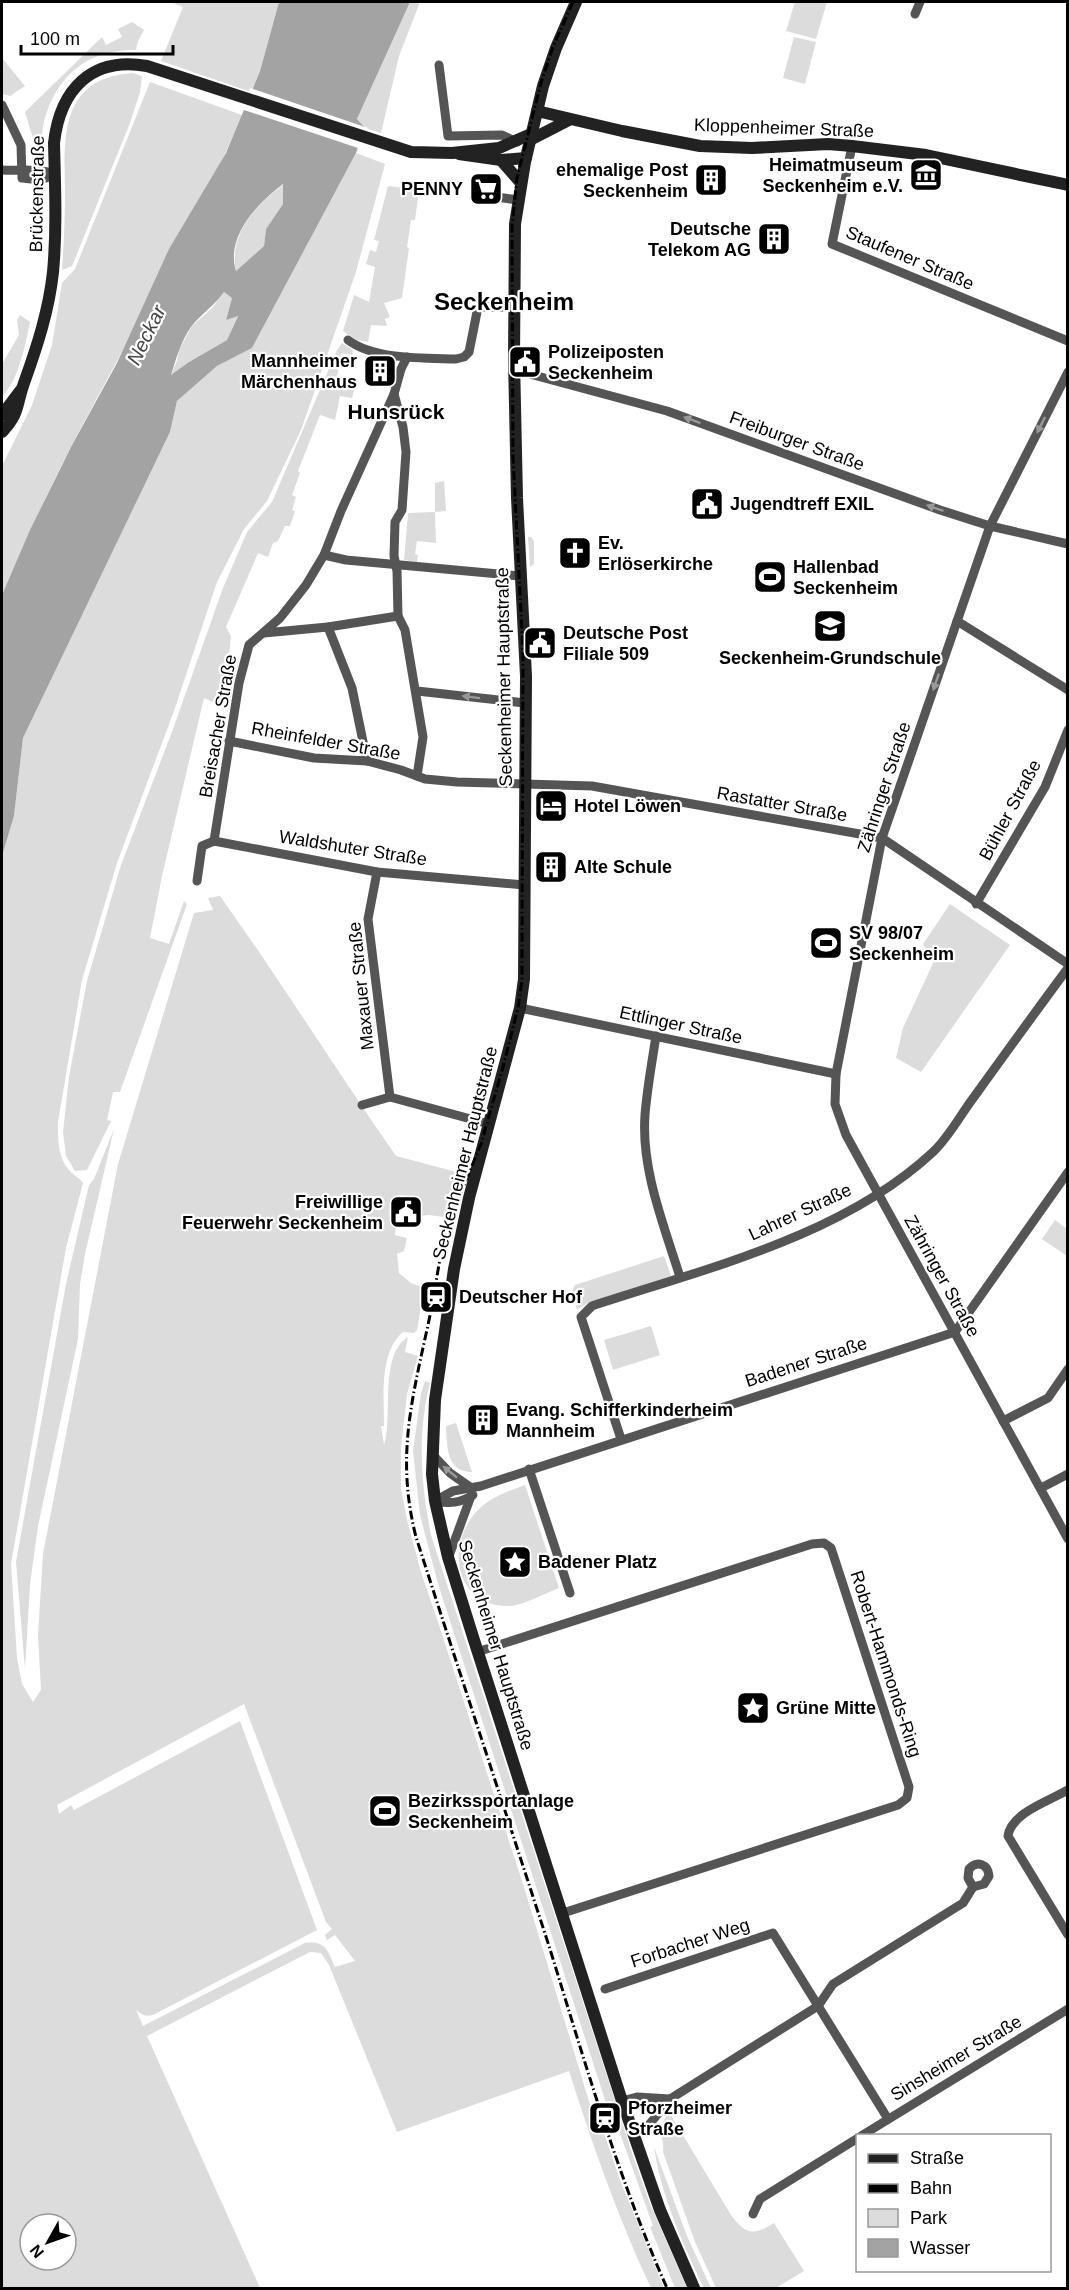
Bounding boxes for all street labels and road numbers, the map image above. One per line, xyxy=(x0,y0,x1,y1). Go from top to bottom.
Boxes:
street label: Kloppenheimer Straße xyxy=(694,115,874,141)
street label: Brückenstraße xyxy=(26,135,48,253)
street label: Staufener Straße xyxy=(843,222,977,294)
street label: Freiburger Straße xyxy=(727,407,867,475)
street label: Seckenheimer Hauptstraße xyxy=(492,567,516,787)
street label: Breisacher Straße xyxy=(196,653,240,799)
street label: Rheinfelder Straße xyxy=(250,718,402,764)
street label: Zähringer Straße xyxy=(853,719,915,855)
street label: Bühler Straße xyxy=(975,756,1045,864)
street label: Rastatter Straße xyxy=(715,783,849,825)
street label: Waldshuter Straße xyxy=(278,826,428,870)
street label: Maxauer Straße xyxy=(344,921,378,1051)
street label: Ettlinger Straße xyxy=(618,1002,744,1048)
street label: Seckenheimer Hauptstraße xyxy=(429,1044,501,1262)
street label: Lahrer Straße xyxy=(745,1179,855,1245)
street label: Zähringer Straße xyxy=(900,1212,984,1340)
street label: Badener Straße xyxy=(742,1333,870,1391)
street label: Seckenheimer Hauptstraße xyxy=(454,1537,538,1753)
street label: Robert-Hammonds-Ring xyxy=(846,1568,926,1760)
street label: Forbacher Weg xyxy=(628,1914,752,1972)
street label: Sinsheimer Straße xyxy=(887,2011,1025,2105)

